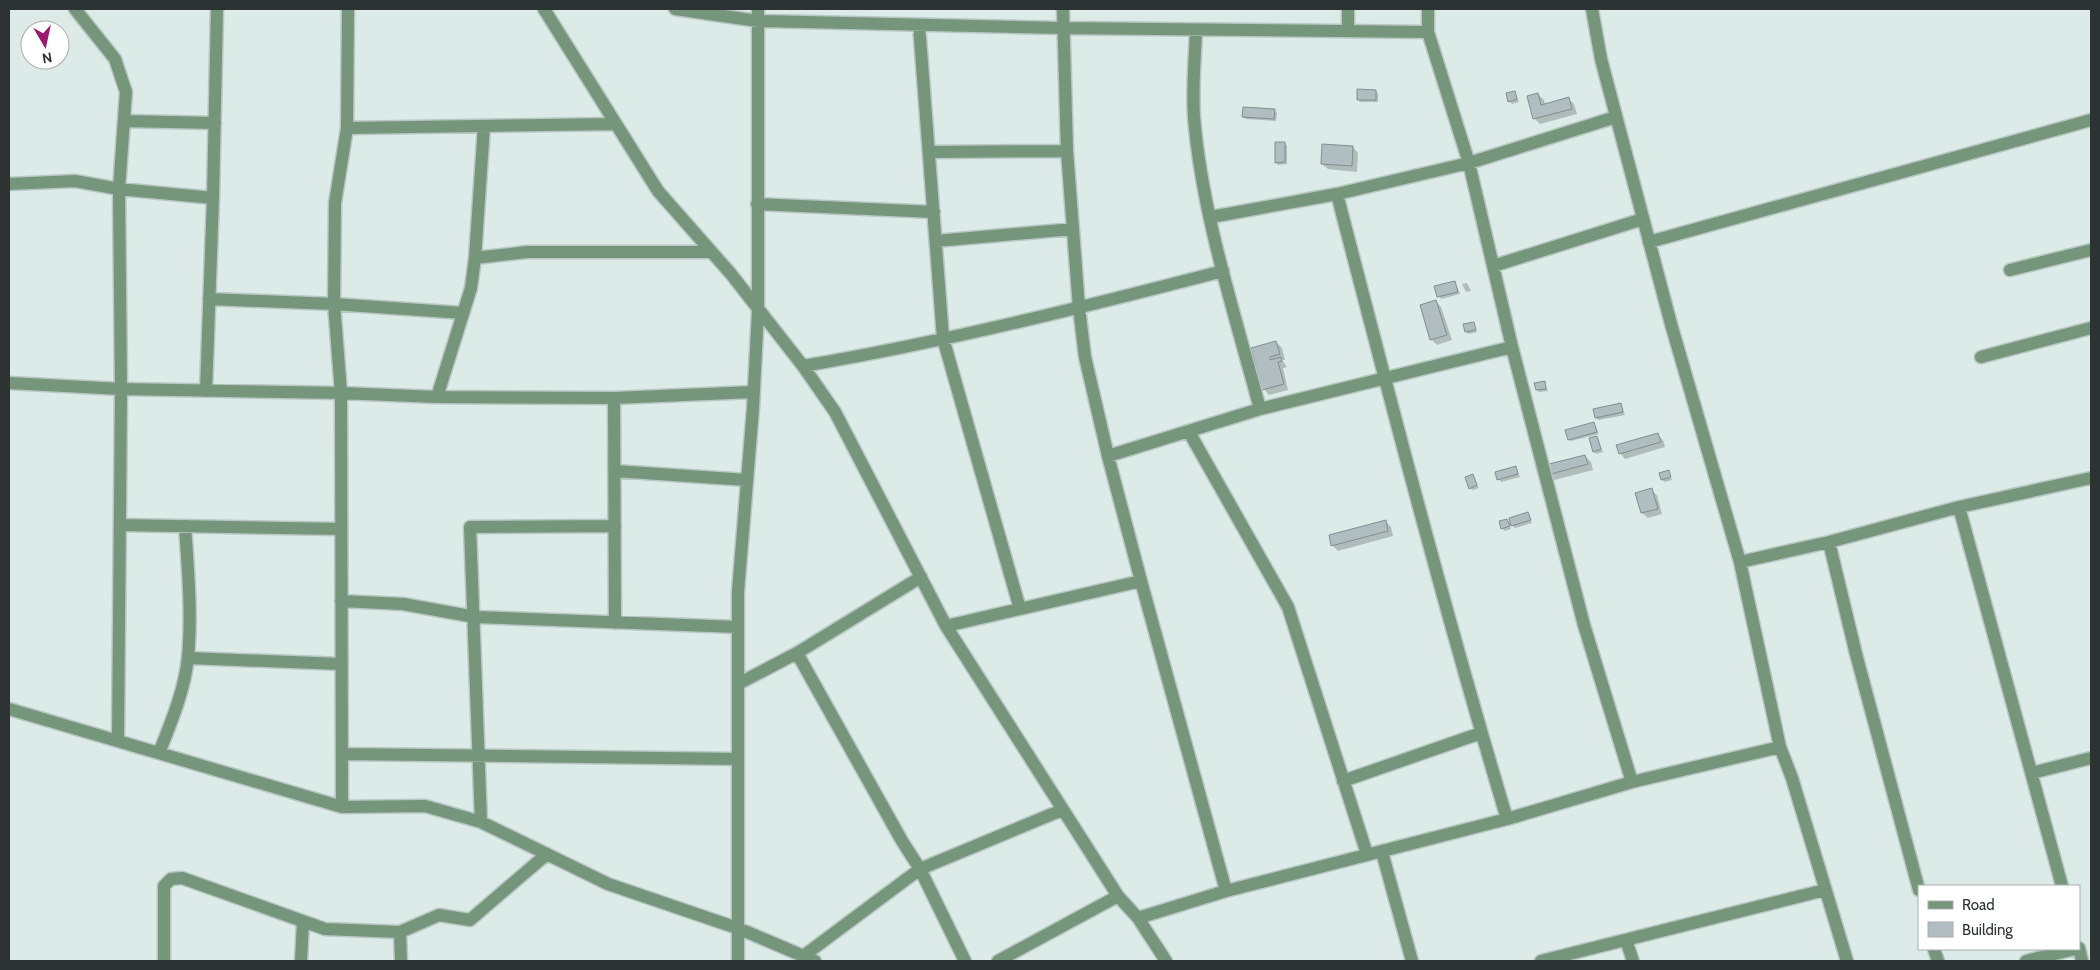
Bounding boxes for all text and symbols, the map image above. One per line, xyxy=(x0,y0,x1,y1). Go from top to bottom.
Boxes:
north arrow xyxy=(20,20,70,70)
text: N xyxy=(41,48,53,68)
legend xyxy=(1918,885,2080,950)
text: Road xyxy=(1962,896,1995,914)
text: Building xyxy=(1962,921,2013,939)

